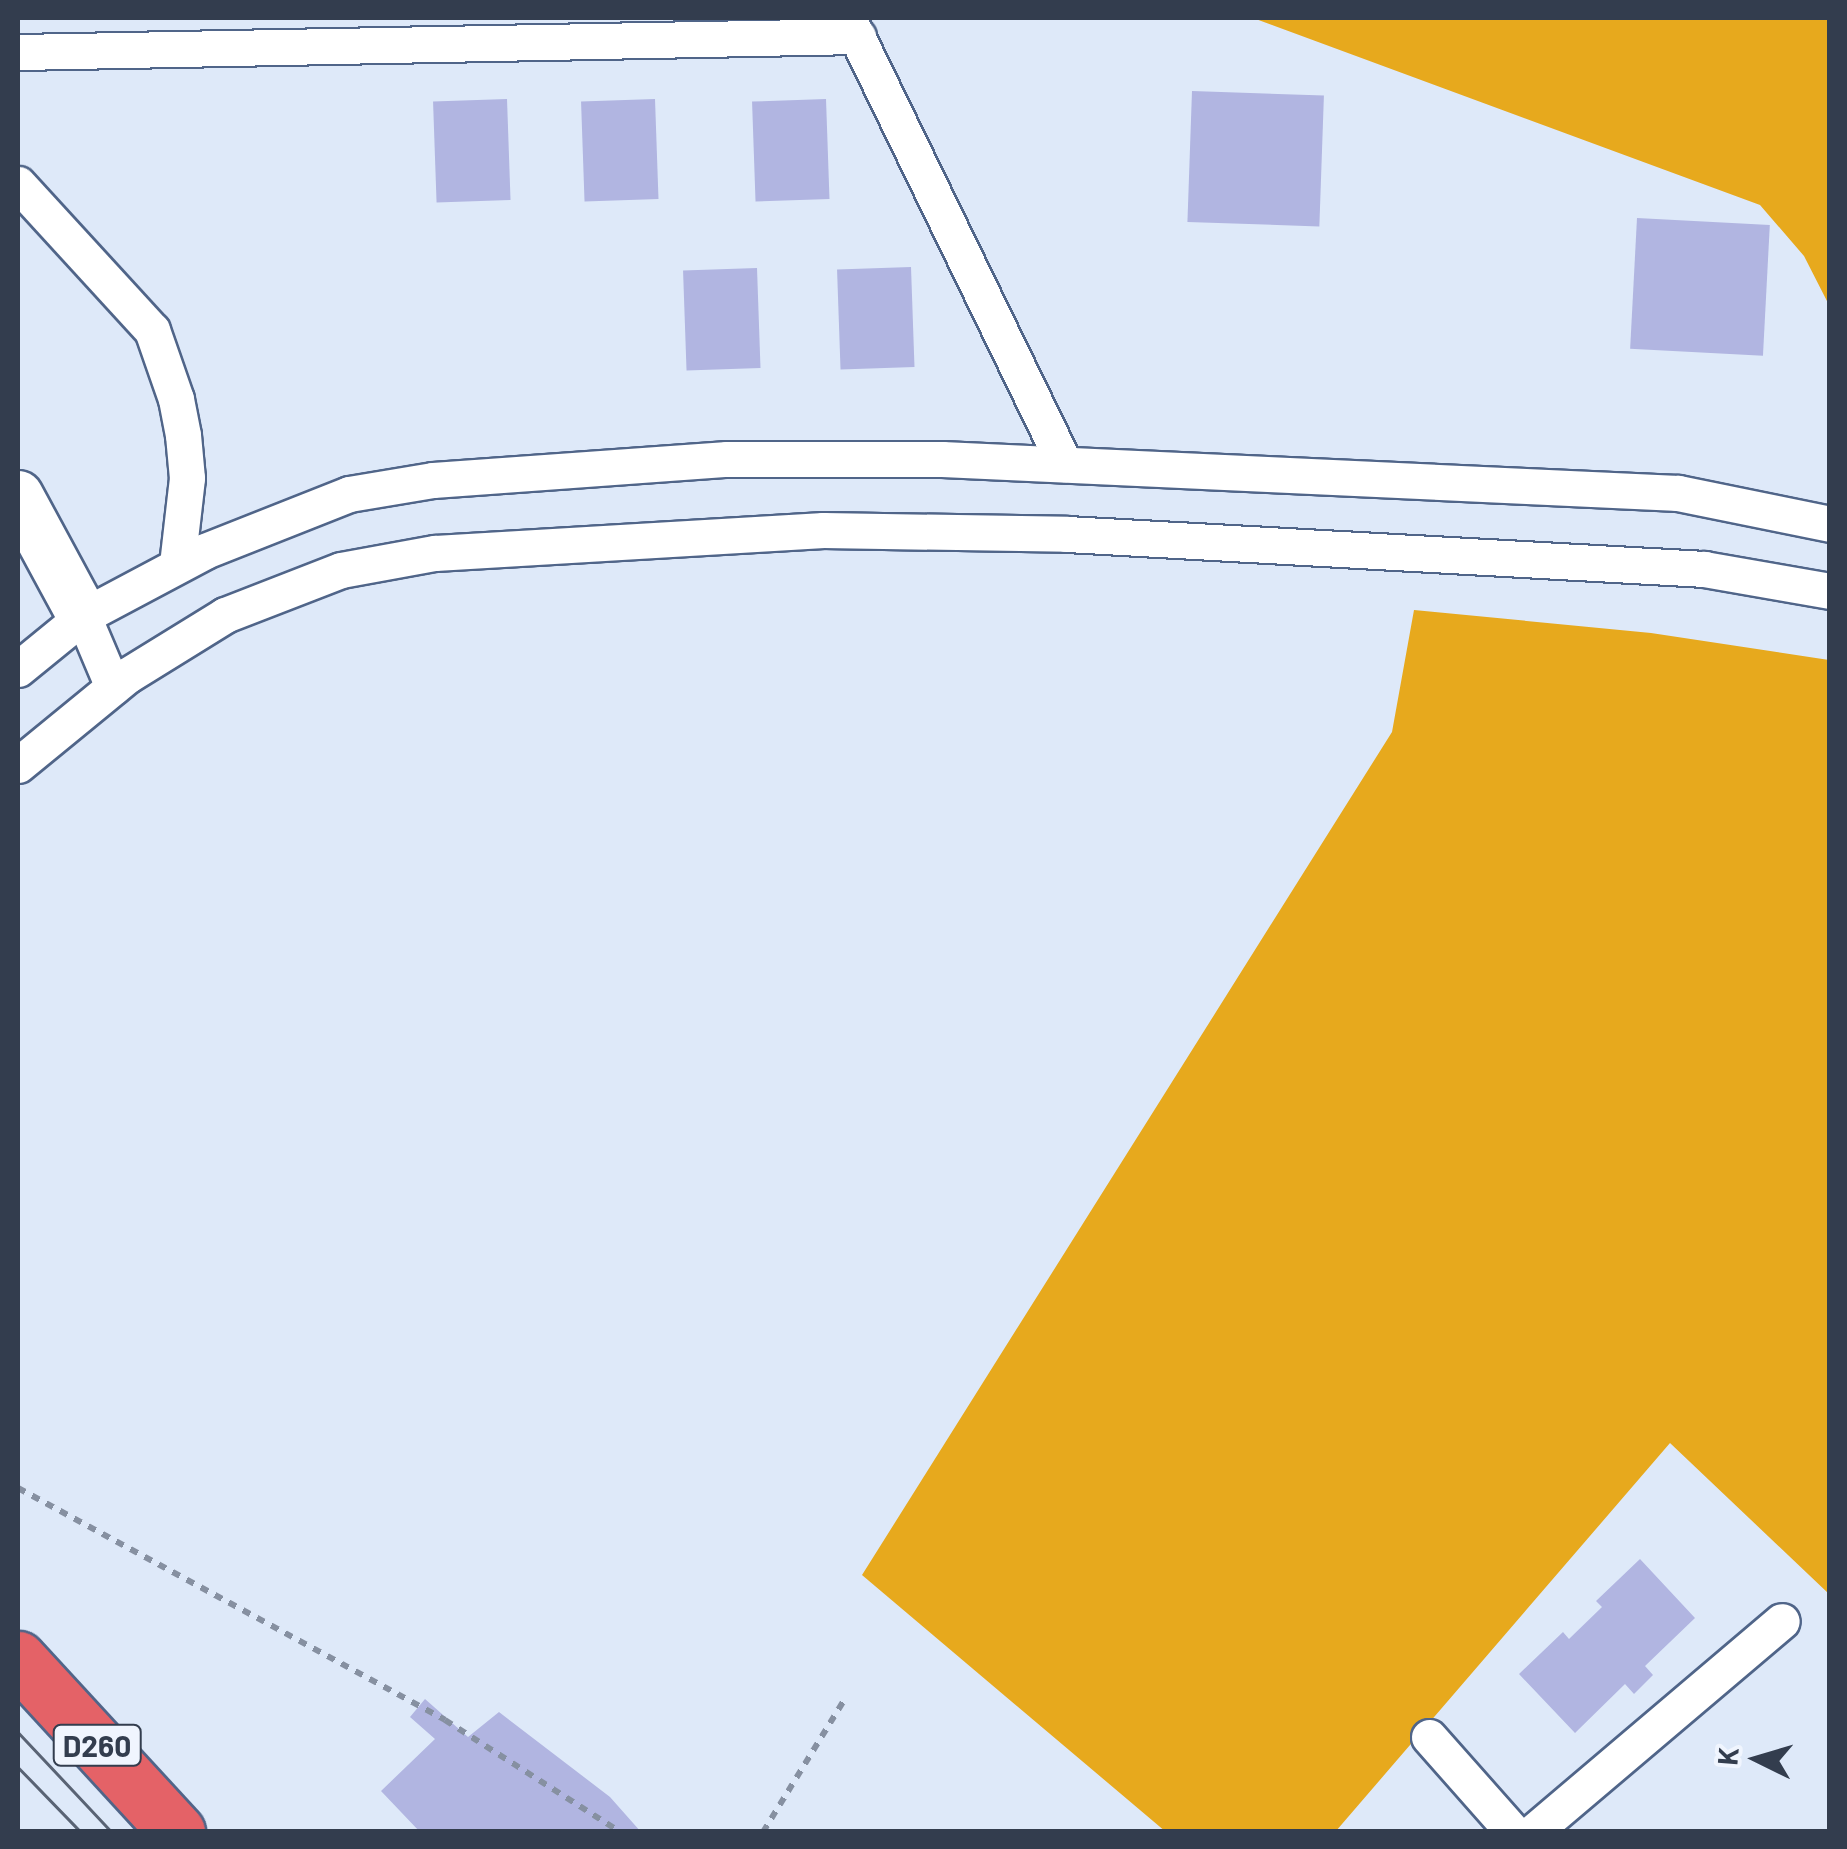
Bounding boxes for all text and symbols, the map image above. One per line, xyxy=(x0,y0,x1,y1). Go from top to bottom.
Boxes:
north arrow xyxy=(1707,1709,1807,1809)
road number: D260 xyxy=(52,1720,142,1770)
text: K xyxy=(1709,1746,1745,1767)

